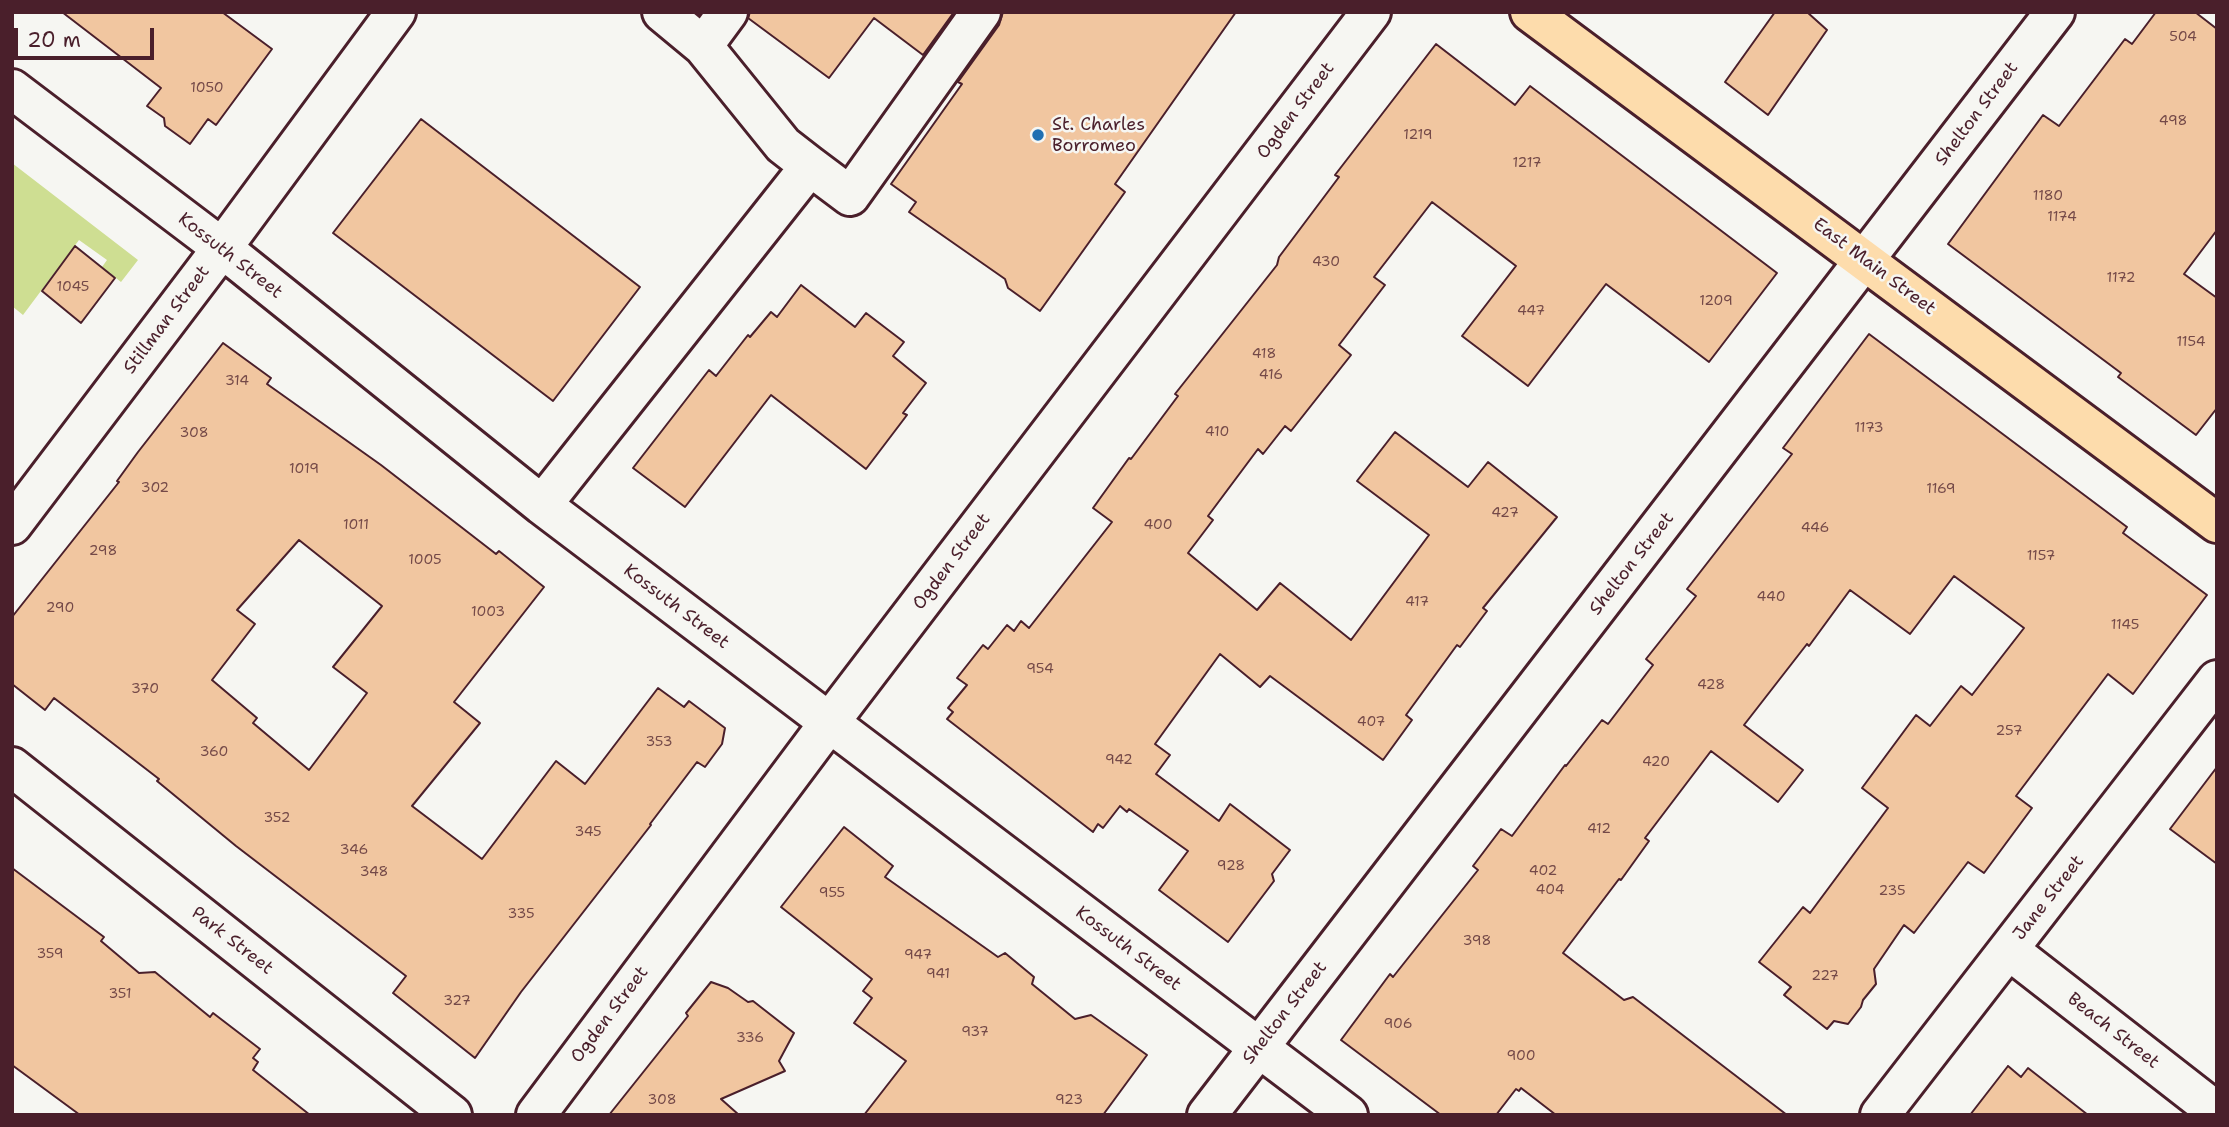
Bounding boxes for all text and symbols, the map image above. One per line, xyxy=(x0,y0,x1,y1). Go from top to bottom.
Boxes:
scale bar xyxy=(18,14,158,58)
text: 20 m xyxy=(27,26,81,54)
house number: 504 xyxy=(2169,29,2197,45)
street label: Ogden Street xyxy=(1253,58,1339,164)
street label: Shelton Street xyxy=(1931,58,2023,170)
house number: 1050 xyxy=(190,80,224,96)
house number: 498 xyxy=(2159,113,2187,129)
place label: St. Charles Borromeo xyxy=(1052,114,1145,156)
marker: St. Charles Borromeo xyxy=(1030,127,1046,143)
house number: 1219 xyxy=(1403,127,1433,143)
house number: 1217 xyxy=(1512,155,1542,171)
house number: 1180 xyxy=(2033,188,2063,204)
street label: Kossuth Street xyxy=(173,208,287,304)
house number: 1174 xyxy=(2047,209,2077,225)
street label: East Main Street xyxy=(1808,214,1940,320)
house number: 430 xyxy=(1312,254,1340,270)
street label: Stillman Street xyxy=(119,262,215,378)
house number: 1172 xyxy=(2107,270,2135,286)
house number: 1045 xyxy=(57,279,89,295)
house number: 1209 xyxy=(1699,293,1733,309)
house number: 447 xyxy=(1517,303,1545,319)
house number: 1154 xyxy=(2176,334,2206,350)
house number: 418 xyxy=(1252,346,1276,362)
house number: 416 xyxy=(1259,367,1283,383)
house number: 314 xyxy=(225,373,249,389)
house number: 1173 xyxy=(1854,420,1884,436)
house number: 410 xyxy=(1205,424,1229,440)
house number: 308 xyxy=(180,425,208,441)
house number: 1019 xyxy=(289,461,319,477)
house number: 302 xyxy=(141,480,169,496)
house number: 1169 xyxy=(1926,481,1956,497)
house number: 427 xyxy=(1491,505,1519,521)
street label: Shelton Street xyxy=(1585,508,1679,620)
street label: Ogden Street xyxy=(909,509,995,615)
house number: 1011 xyxy=(343,517,369,533)
house number: 400 xyxy=(1143,517,1173,533)
house number: 446 xyxy=(1801,520,1829,536)
house number: 298 xyxy=(89,543,117,559)
house number: 1157 xyxy=(2027,548,2055,564)
house number: 1005 xyxy=(408,552,442,568)
street label: Kossuth Street xyxy=(619,560,733,654)
house number: 440 xyxy=(1757,589,1785,605)
house number: 417 xyxy=(1405,594,1429,610)
house number: 290 xyxy=(46,600,74,616)
house number: 1003 xyxy=(471,604,505,620)
house number: 1145 xyxy=(2111,617,2139,633)
house number: 954 xyxy=(1026,661,1054,677)
house number: 428 xyxy=(1697,677,1725,693)
house number: 370 xyxy=(131,681,159,697)
house number: 407 xyxy=(1357,714,1385,730)
house number: 257 xyxy=(1995,723,2023,739)
house number: 353 xyxy=(645,734,673,750)
house number: 360 xyxy=(200,744,228,760)
house number: 942 xyxy=(1105,752,1133,768)
house number: 420 xyxy=(1642,754,1670,770)
house number: 352 xyxy=(263,810,291,826)
house number: 412 xyxy=(1587,821,1611,837)
house number: 345 xyxy=(574,824,602,840)
house number: 346 xyxy=(340,842,368,858)
street label: Jane Street xyxy=(2009,851,2089,945)
house number: 928 xyxy=(1217,858,1245,874)
house number: 402 xyxy=(1529,863,1557,879)
house number: 348 xyxy=(360,864,388,880)
house number: 404 xyxy=(1536,882,1564,898)
house number: 235 xyxy=(1878,883,1906,899)
house number: 955 xyxy=(819,885,845,901)
street label: Park Street xyxy=(187,902,277,980)
street label: Kossuth Street xyxy=(1071,902,1185,996)
house number: 335 xyxy=(508,906,534,922)
house number: 398 xyxy=(1463,933,1491,949)
house number: 359 xyxy=(36,946,64,962)
house number: 947 xyxy=(904,947,932,963)
street label: Shelton Street xyxy=(1238,957,1332,1069)
street label: Ogden Street xyxy=(567,962,653,1068)
house number: 941 xyxy=(926,966,950,982)
house number: 227 xyxy=(1811,968,1839,984)
house number: 351 xyxy=(108,986,132,1002)
street label: Beach Street xyxy=(2063,988,2163,1074)
house number: 327 xyxy=(443,993,471,1009)
house number: 906 xyxy=(1384,1016,1412,1032)
house number: 937 xyxy=(961,1024,989,1040)
house number: 336 xyxy=(736,1030,764,1046)
house number: 900 xyxy=(1506,1048,1536,1064)
house number: 308 xyxy=(648,1092,676,1108)
house number: 923 xyxy=(1055,1092,1083,1108)

